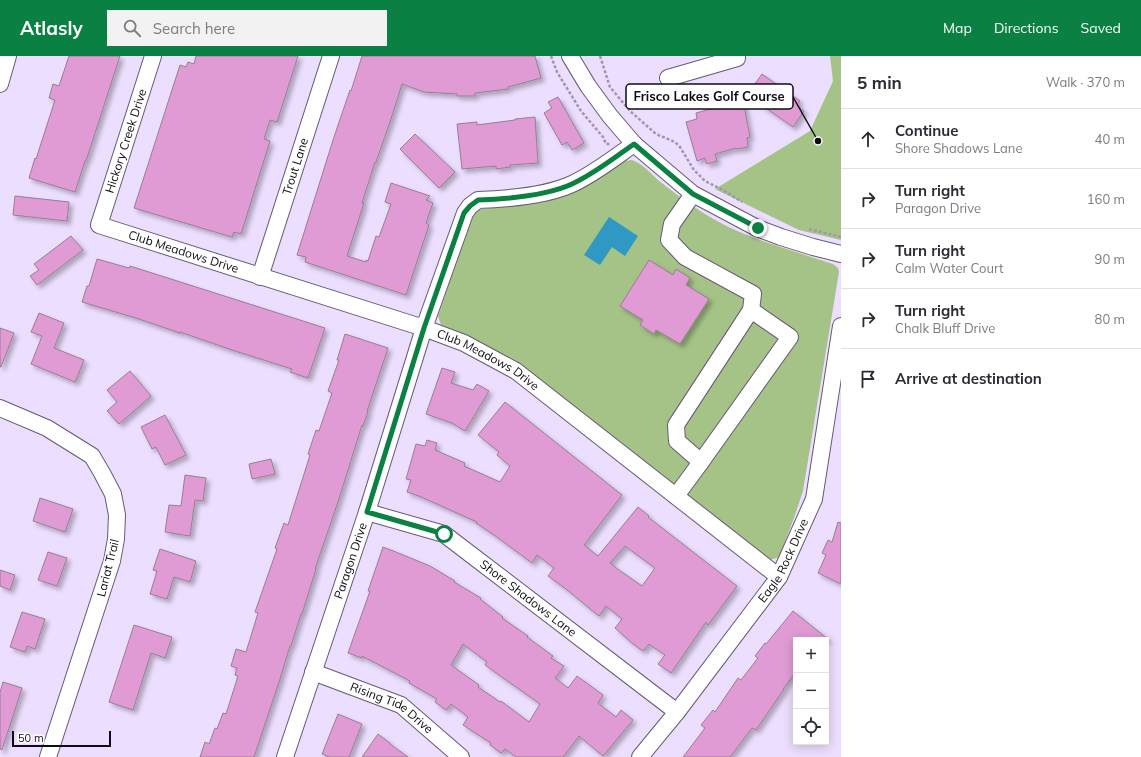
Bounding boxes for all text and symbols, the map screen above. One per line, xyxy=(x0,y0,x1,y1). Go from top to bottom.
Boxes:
search box xyxy=(107,10,387,46)
text: Atlasly xyxy=(20,16,83,40)
icon: search xyxy=(121,17,143,39)
text: Search here xyxy=(153,19,235,38)
text: Map xyxy=(943,19,972,37)
text: Directions xyxy=(994,19,1059,37)
text: Saved xyxy=(1081,19,1121,37)
text: 5 min xyxy=(857,72,902,93)
text: Walk · 370 m xyxy=(1046,74,1125,90)
callout: Frisco Lakes Golf Course xyxy=(626,84,793,109)
street label: Hickory Creek Drive xyxy=(102,87,149,195)
text: Frisco Lakes Golf Course xyxy=(633,88,785,104)
text: Continue xyxy=(895,121,958,140)
icon: ahead xyxy=(857,128,879,150)
text: 40 m xyxy=(1095,131,1125,147)
street label: Trout Lane xyxy=(279,136,311,197)
text: Shore Shadows Lane xyxy=(895,140,1022,156)
text: Turn right xyxy=(895,181,965,200)
icon: right xyxy=(857,188,879,210)
text: 160 m xyxy=(1087,191,1125,207)
text: Paragon Drive xyxy=(895,200,981,216)
route end xyxy=(749,219,767,237)
street label: Club Meadows Drive xyxy=(127,227,241,276)
text: Turn right xyxy=(895,241,965,260)
icon: right xyxy=(857,248,879,270)
text: 90 m xyxy=(1095,251,1125,267)
text: Calm Water Court xyxy=(895,260,1004,276)
text: Turn right xyxy=(895,301,965,320)
icon: right xyxy=(857,308,879,330)
text: 80 m xyxy=(1095,311,1125,327)
text: Chalk Bluff Drive xyxy=(895,320,995,336)
street label: Club Meadows Drive xyxy=(435,326,542,393)
icon: arrive xyxy=(857,368,879,390)
text: Arrive at destination xyxy=(895,369,1042,388)
street label: Eagle Rock Drive xyxy=(754,516,811,605)
street label: Paragon Drive xyxy=(330,520,370,601)
route start xyxy=(435,525,453,543)
street label: Lariat Trail xyxy=(93,537,122,598)
street label: Shore Shadows Lane xyxy=(477,556,580,640)
map controls xyxy=(793,637,829,745)
button: + xyxy=(793,637,829,673)
button: − xyxy=(793,673,829,709)
street label: Rising Tide Drive xyxy=(348,679,436,736)
button: locate xyxy=(793,709,829,745)
scale bar xyxy=(12,729,111,748)
text: 50 m xyxy=(18,731,44,745)

